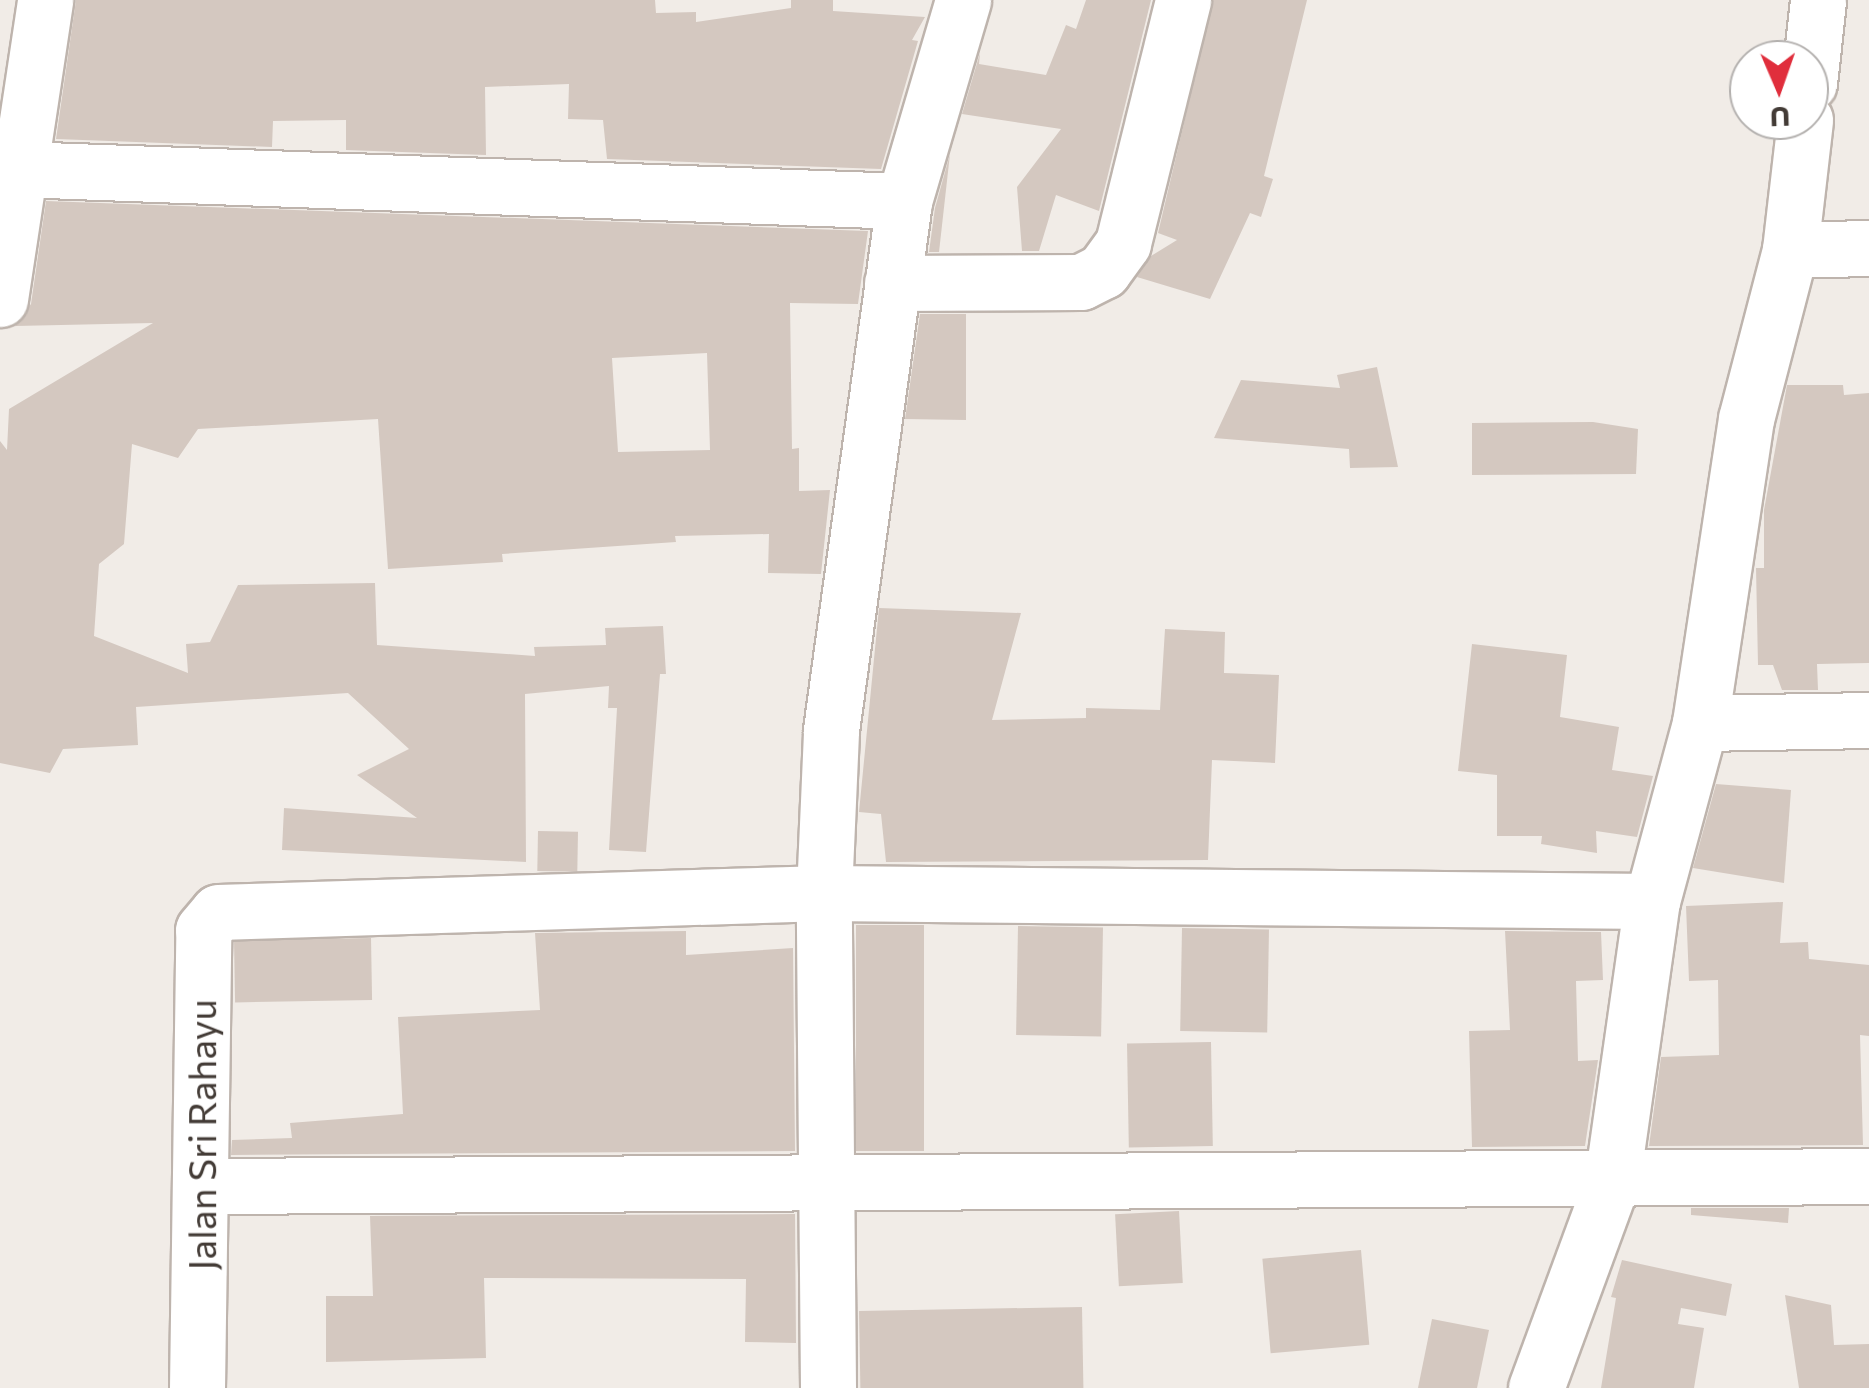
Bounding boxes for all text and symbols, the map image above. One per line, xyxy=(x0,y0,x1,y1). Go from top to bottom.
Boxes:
north arrow xyxy=(1729,40,1829,140)
text: U xyxy=(1769,101,1791,135)
street label: Jalan Sri Rahayu xyxy=(178,999,224,1271)

